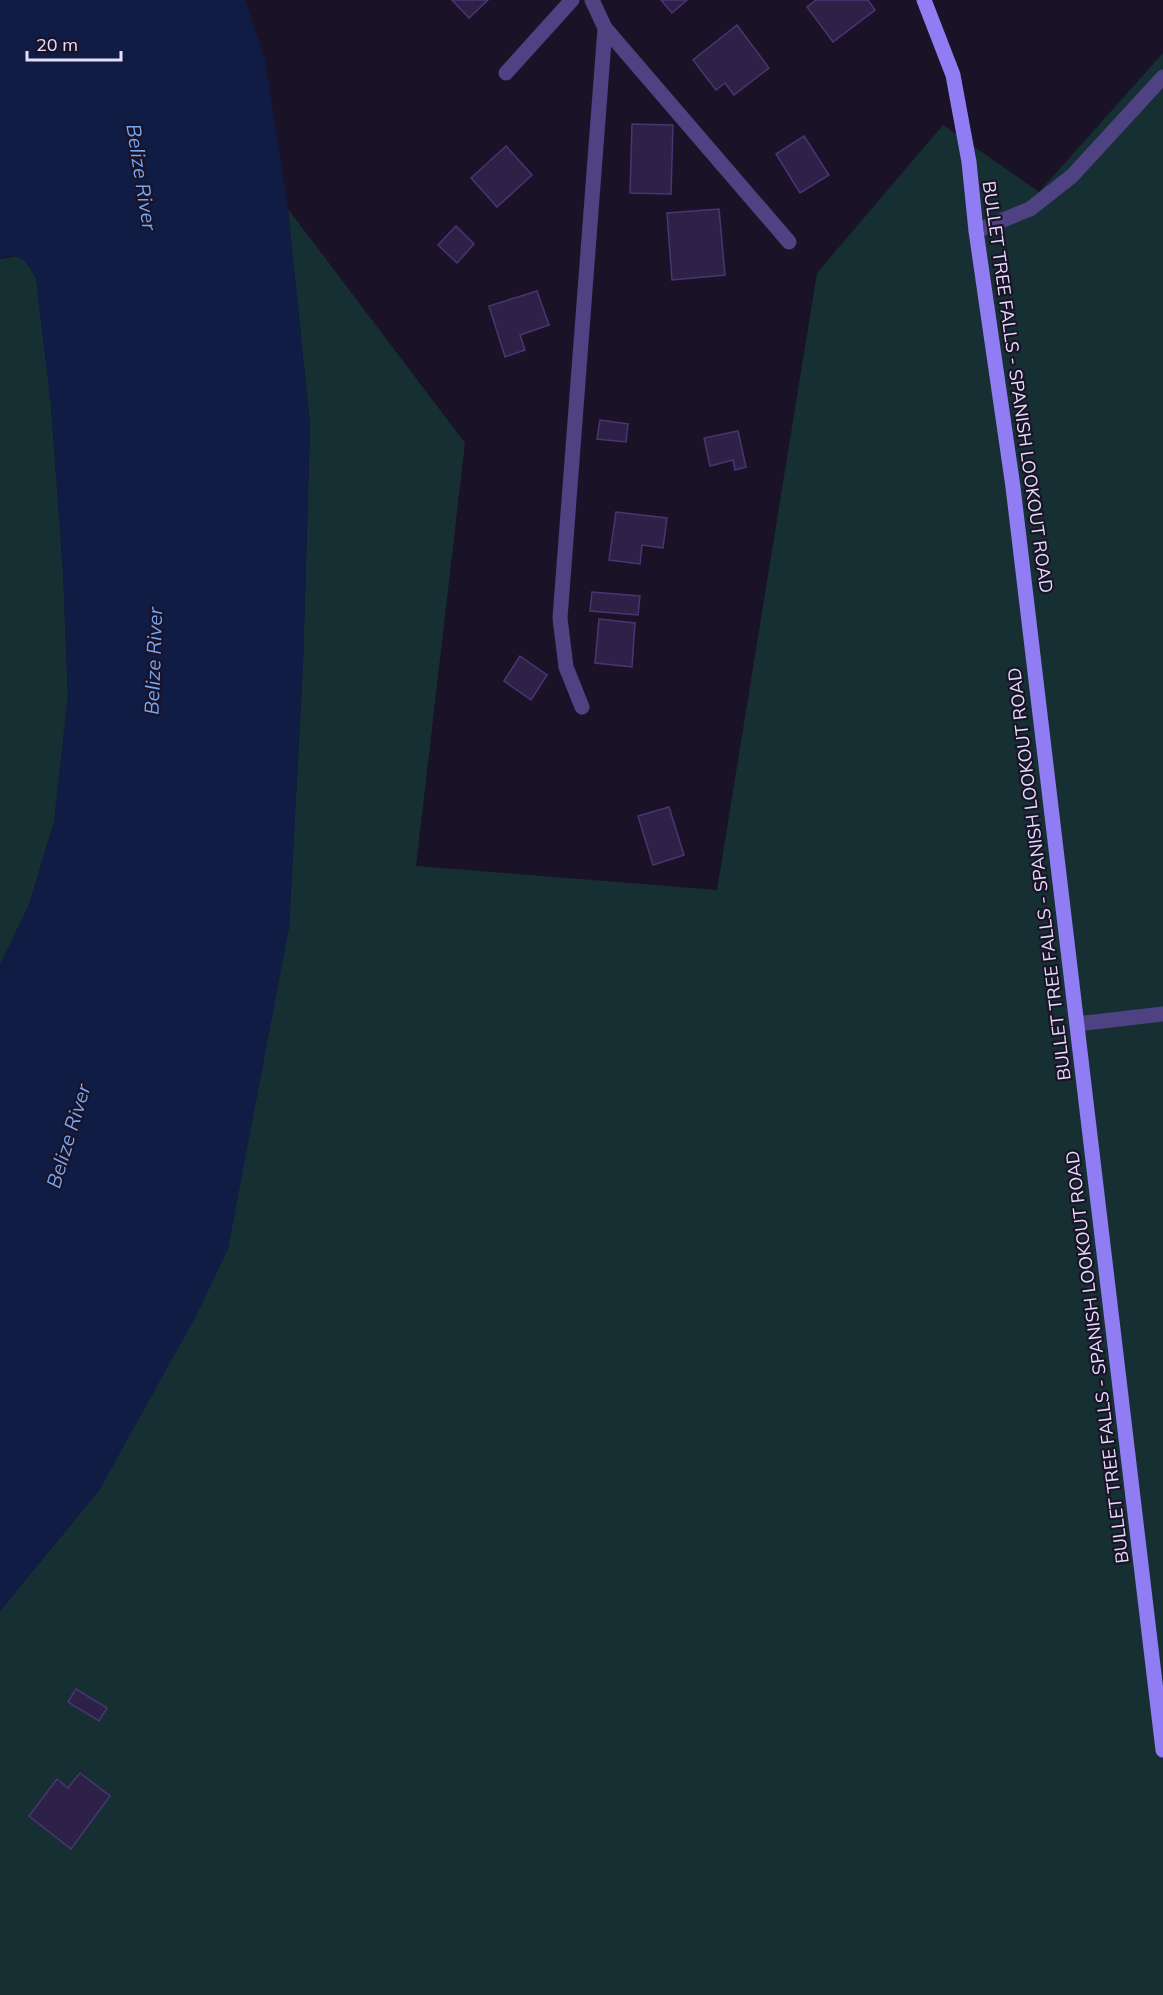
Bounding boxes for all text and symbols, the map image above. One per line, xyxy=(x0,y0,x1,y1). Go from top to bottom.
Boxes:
scale bar xyxy=(27,24,122,62)
text: 20 m xyxy=(36,33,78,56)
water label: Belize River xyxy=(121,122,163,233)
street label: BULLET TREE FALLS - SPANISH LOOKOUT ROAD xyxy=(978,179,1058,595)
water label: Belize River xyxy=(139,606,167,715)
street label: BULLET TREE FALLS - SPANISH LOOKOUT ROAD xyxy=(1002,666,1076,1082)
water label: Belize River xyxy=(40,1080,96,1191)
street label: BULLET TREE FALLS - SPANISH LOOKOUT ROAD xyxy=(1060,1149,1134,1565)

